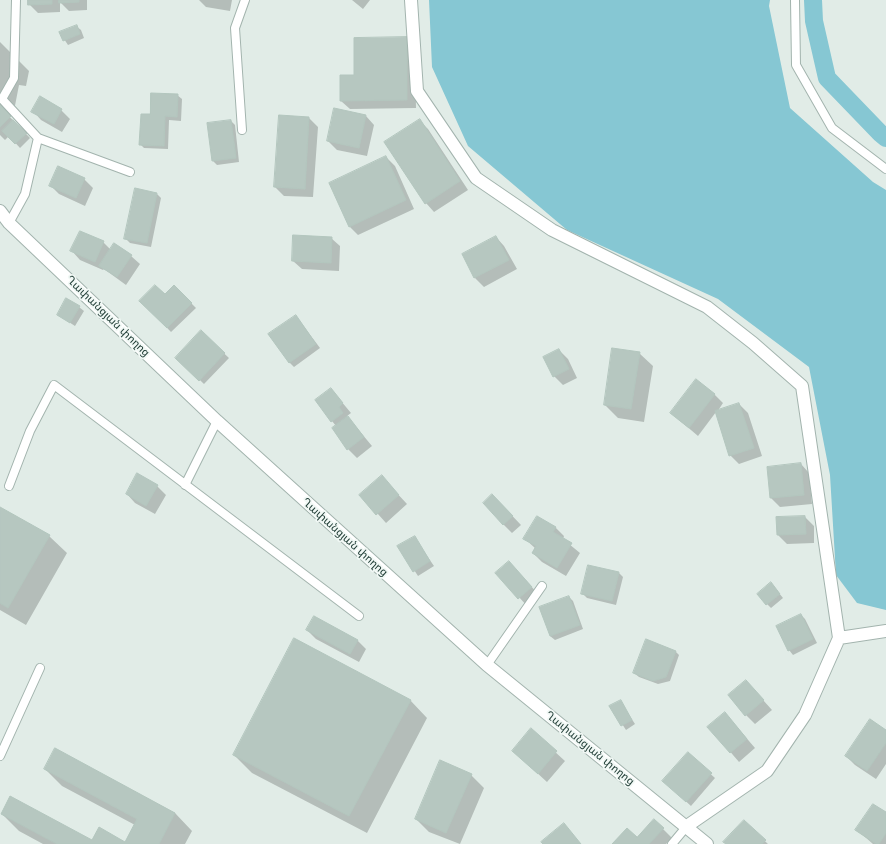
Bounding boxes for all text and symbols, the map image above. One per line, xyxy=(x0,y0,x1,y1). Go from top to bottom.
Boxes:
street label: Ղափանցյան փողոց xyxy=(64,273,152,359)
street label: Ղափանցյան փողոց xyxy=(299,495,391,579)
street label: Ղափանցյան փողոց xyxy=(543,708,637,788)

